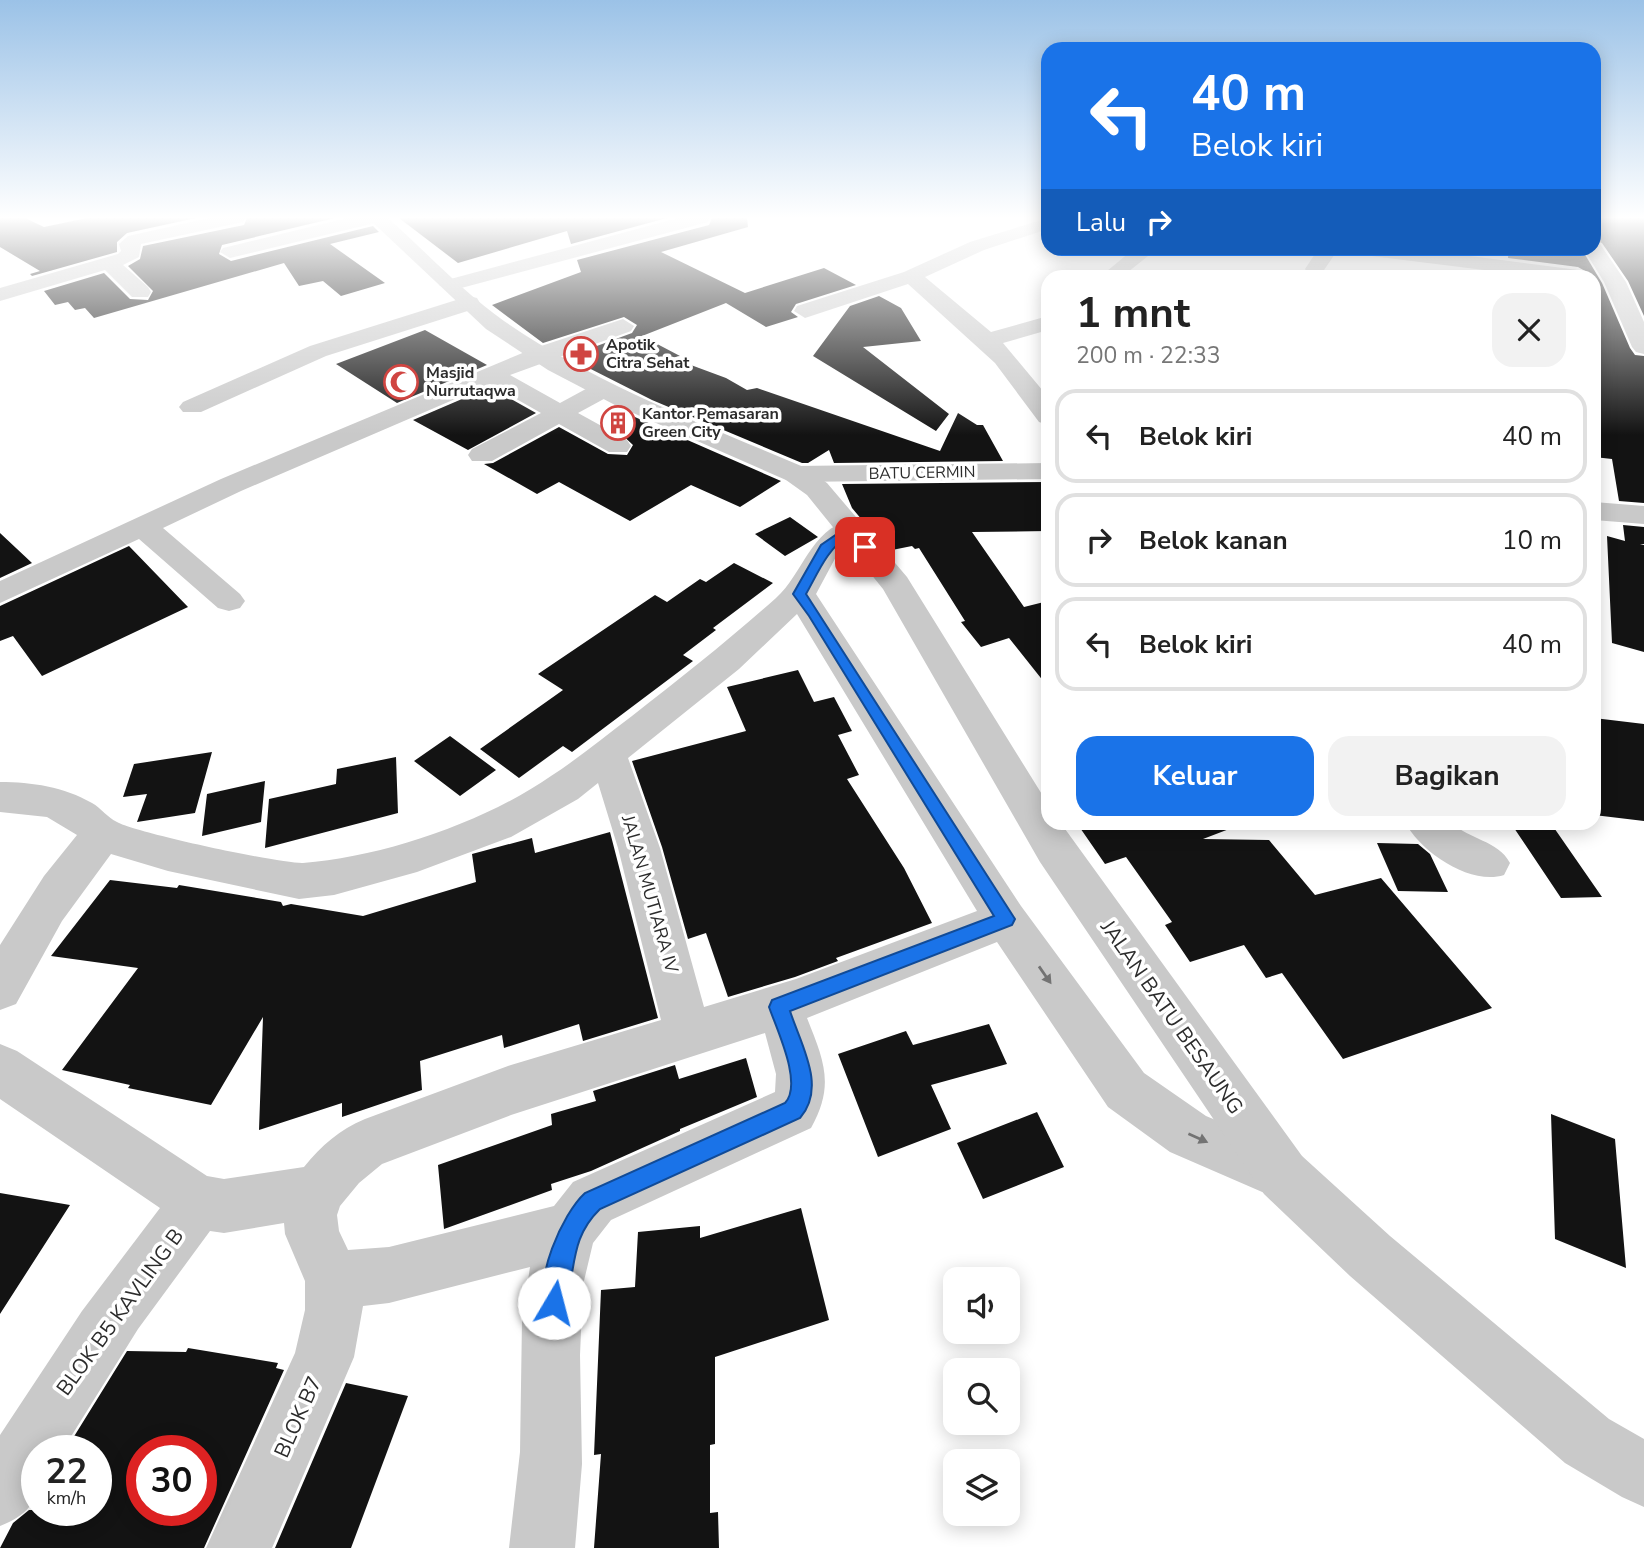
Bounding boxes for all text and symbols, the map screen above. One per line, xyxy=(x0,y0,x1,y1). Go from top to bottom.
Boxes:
text: 40 m xyxy=(1191,60,1306,127)
icon: left xyxy=(1076,70,1167,161)
text: Belok kiri xyxy=(1191,124,1323,167)
icon: right xyxy=(1140,203,1178,241)
text: Lalu xyxy=(1076,205,1126,240)
text: 1 mnt xyxy=(1076,285,1190,342)
button: close xyxy=(1492,293,1566,367)
place label: Apotik Citra Sehat xyxy=(606,334,690,374)
pharmacy icon: Apotik Citra Sehat xyxy=(562,335,600,373)
text: 200 m · 22:33 xyxy=(1076,340,1221,371)
place label: Masjid Nurrutaqwa xyxy=(426,362,516,402)
mosque icon: Masjid Nurrutaqwa xyxy=(382,363,420,401)
place label: Kantor Pemasaran Green City xyxy=(642,403,779,443)
building icon: Kantor Pemasaran Green City xyxy=(599,404,637,442)
icon: left xyxy=(1080,417,1118,455)
text: Belok kiri xyxy=(1139,419,1252,454)
text: 40 m xyxy=(1502,419,1562,454)
street label: BATU CERMIN xyxy=(868,461,976,485)
pin xyxy=(835,517,895,577)
icon: right xyxy=(1080,521,1118,559)
text: Belok kanan xyxy=(1139,523,1288,558)
text: 10 m xyxy=(1502,523,1562,558)
icon: arrive xyxy=(846,528,884,566)
icon: left xyxy=(1080,625,1118,663)
text: Belok kiri xyxy=(1139,627,1252,662)
text: 40 m xyxy=(1502,627,1562,662)
button: Keluar xyxy=(1076,736,1314,816)
button: Bagikan xyxy=(1328,736,1566,816)
street label: JALAN MUTIARA IV xyxy=(616,811,684,976)
street label: JALAN BATU BESAUNG xyxy=(1094,914,1250,1120)
one-way arrow xyxy=(1038,966,1052,984)
one-way arrow xyxy=(1188,1133,1209,1144)
street label: BLOK B5 KAVLING B xyxy=(50,1223,190,1401)
position arrow xyxy=(517,1266,591,1340)
map controls xyxy=(943,1267,1020,1526)
button: sound xyxy=(943,1267,1020,1344)
button: search xyxy=(943,1358,1020,1435)
street label: BLOK B7 xyxy=(268,1372,328,1462)
speed limit sign: 30 xyxy=(126,1435,217,1526)
text: 22 xyxy=(45,1448,88,1495)
button: layers xyxy=(943,1449,1020,1526)
text: km/h xyxy=(47,1486,86,1510)

